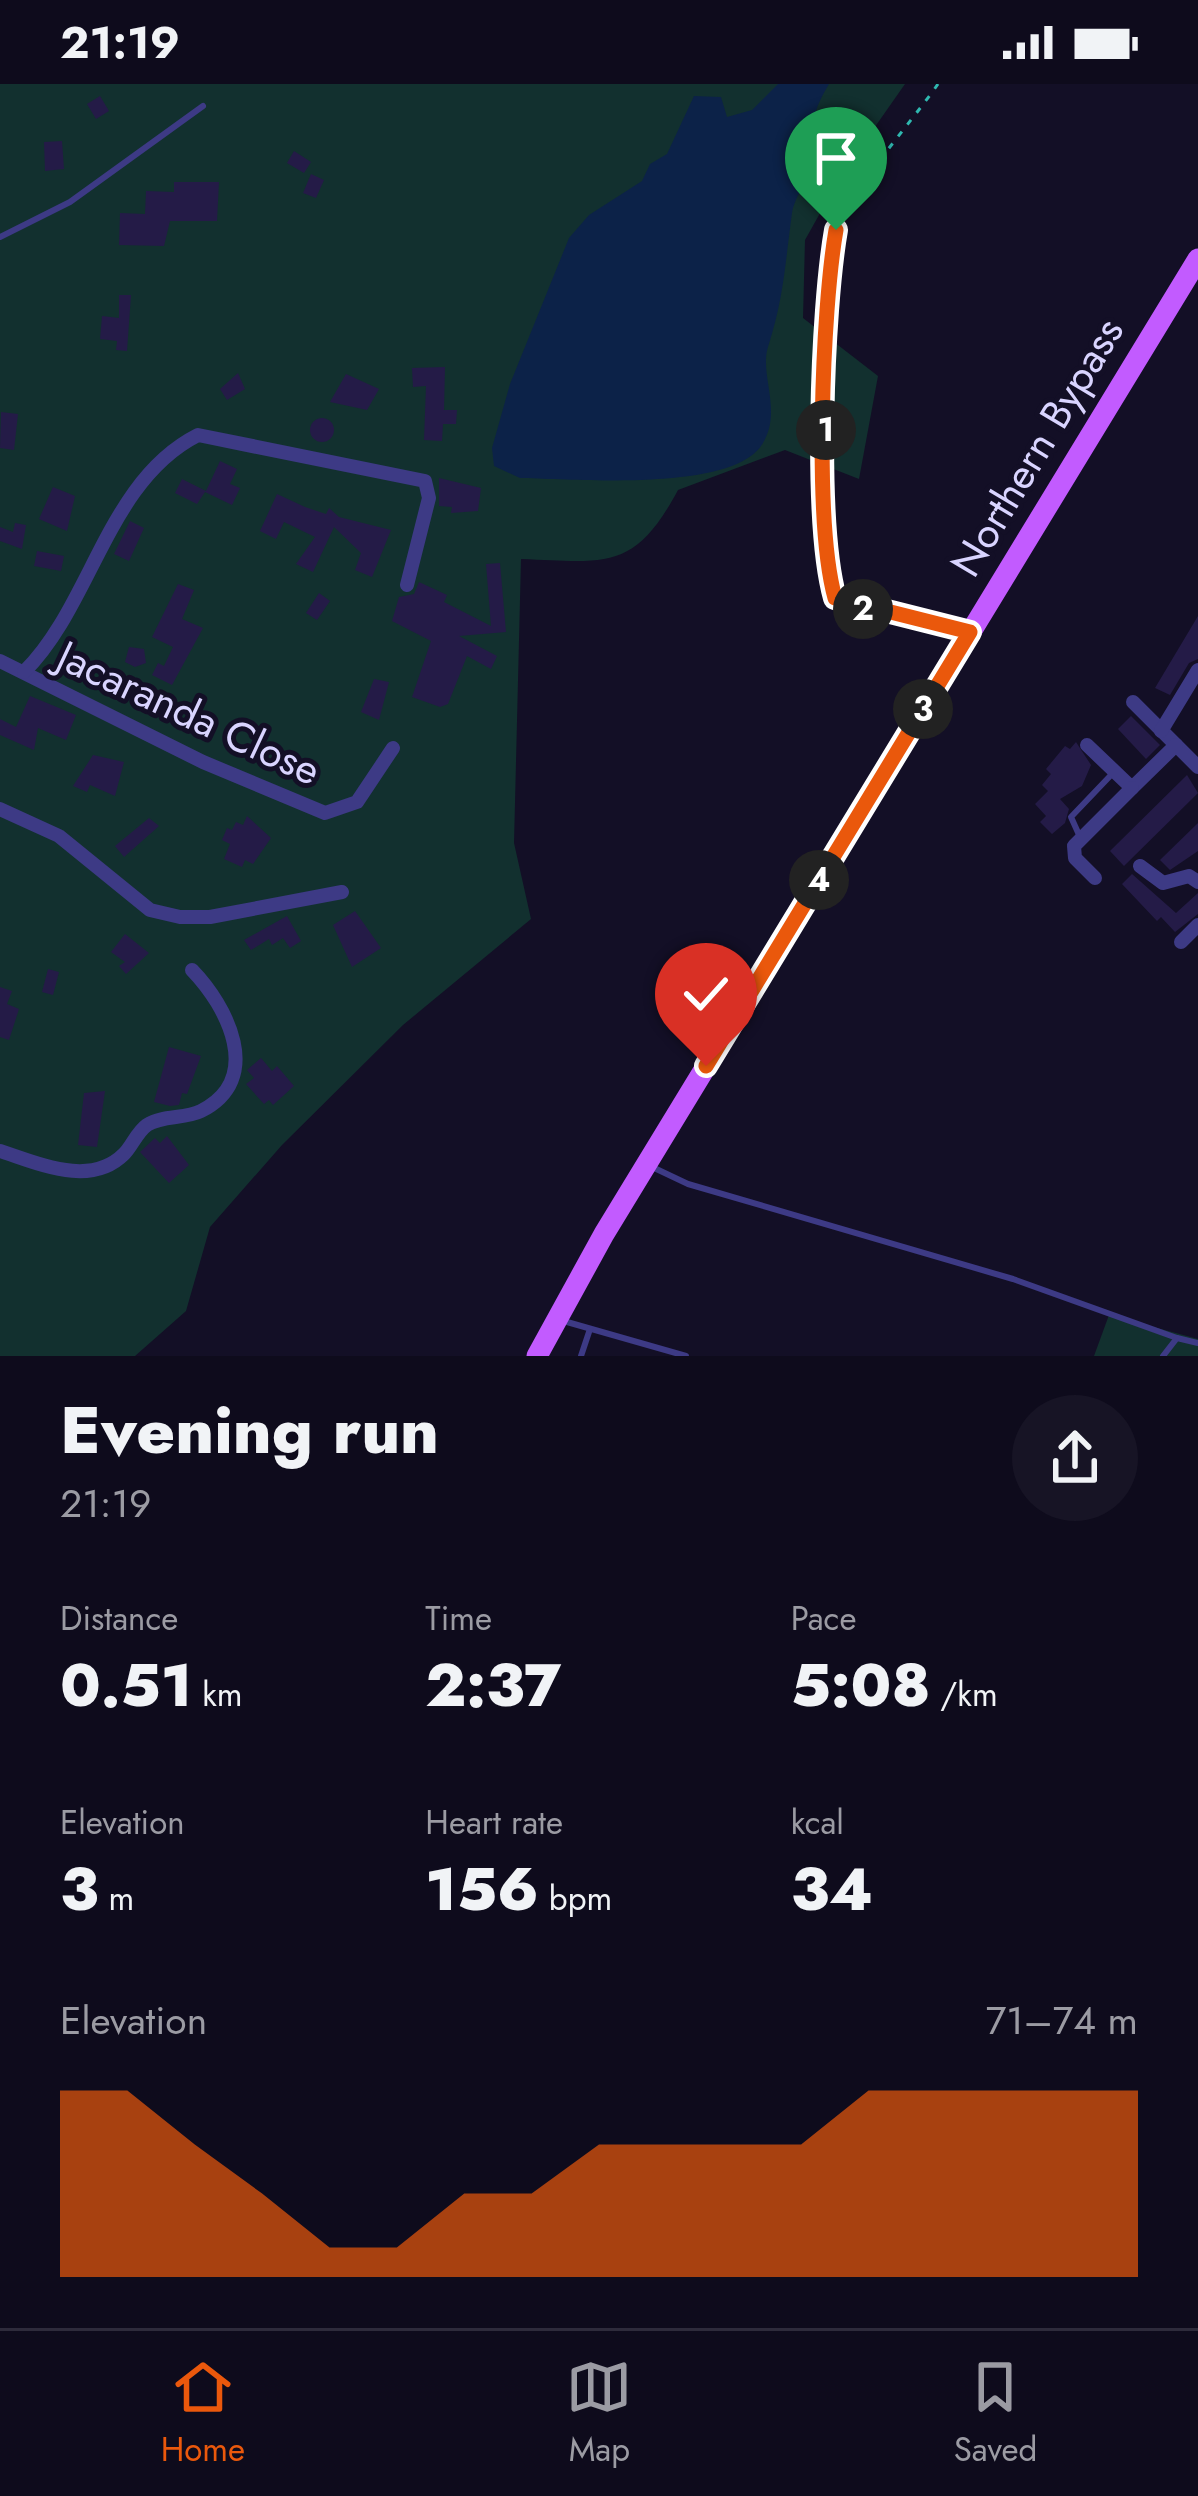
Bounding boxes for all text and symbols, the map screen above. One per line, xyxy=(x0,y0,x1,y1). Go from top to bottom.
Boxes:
text: 21:19 xyxy=(60,10,180,75)
pin xyxy=(785,107,887,230)
icon: arrive xyxy=(803,125,869,191)
street label: Northern Bypass xyxy=(935,306,1139,588)
pin: 1 xyxy=(796,400,856,460)
text: 1 xyxy=(818,406,834,453)
pin: 2 xyxy=(833,579,893,639)
text: 2 xyxy=(852,585,874,632)
street label: Jacaranda Close xyxy=(43,623,331,801)
pin: 3 xyxy=(893,679,953,739)
text: 3 xyxy=(913,685,933,732)
pin: 4 xyxy=(789,850,849,910)
text: 4 xyxy=(807,856,831,903)
pin xyxy=(655,943,757,1066)
icon: check xyxy=(673,961,739,1027)
text: Evening run xyxy=(60,1382,439,1478)
button: share xyxy=(1012,1395,1138,1521)
text: 21:19 xyxy=(60,1475,151,1532)
text: Distance xyxy=(60,1595,178,1642)
text: Time xyxy=(425,1595,492,1642)
text: Pace xyxy=(791,1595,856,1642)
text: 0.51 xyxy=(60,1642,192,1729)
text: 2:37 xyxy=(425,1642,561,1729)
text: 5:08 xyxy=(791,1642,930,1729)
text: km xyxy=(192,1671,243,1718)
text: /km xyxy=(930,1671,998,1718)
text: Elevation xyxy=(60,1799,184,1846)
text: Heart rate xyxy=(425,1799,563,1846)
text: kcal xyxy=(791,1799,844,1846)
text: 3 xyxy=(60,1846,99,1933)
text: 156 xyxy=(425,1846,539,1933)
text: 34 xyxy=(791,1846,873,1933)
text: m xyxy=(99,1875,134,1922)
text: bpm xyxy=(539,1875,612,1922)
text: Elevation xyxy=(60,1992,207,2049)
text: 71–74 m xyxy=(986,1992,1138,2049)
tab: Home xyxy=(161,2354,245,2473)
tab: Map xyxy=(566,2354,632,2473)
tab: Saved xyxy=(954,2354,1037,2473)

